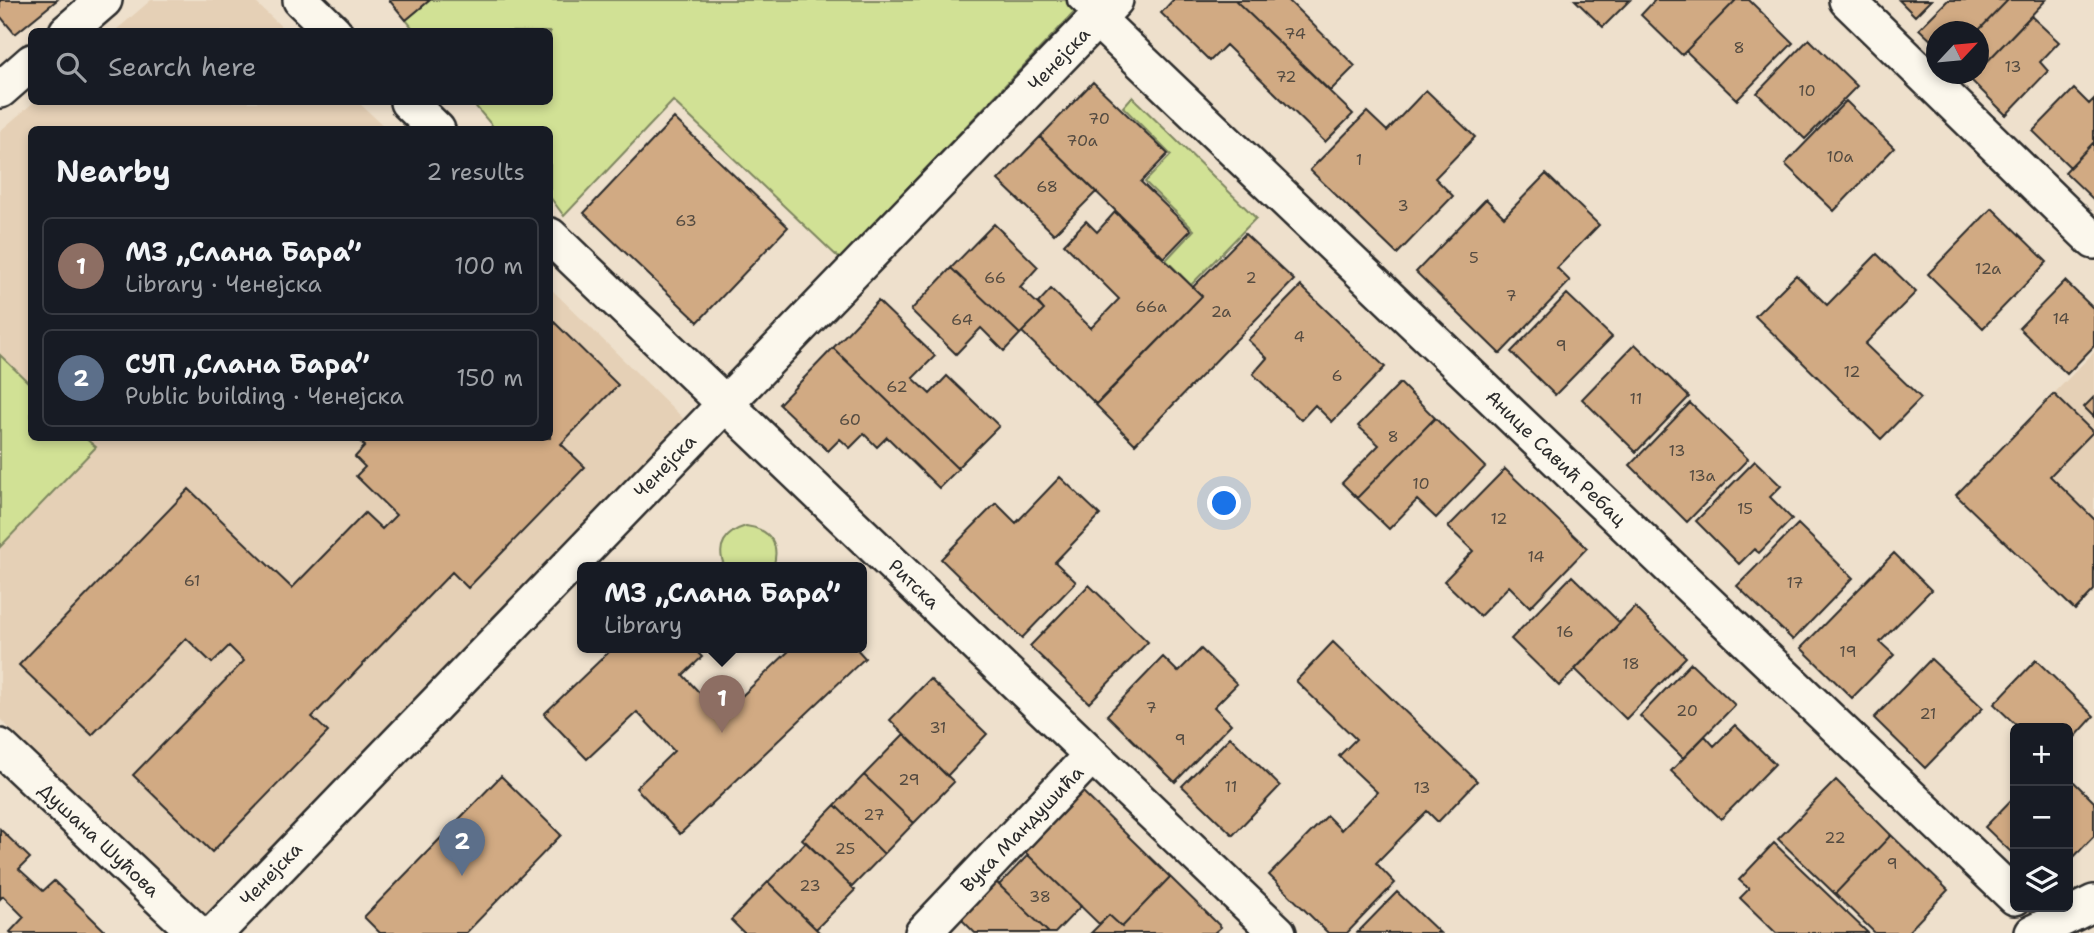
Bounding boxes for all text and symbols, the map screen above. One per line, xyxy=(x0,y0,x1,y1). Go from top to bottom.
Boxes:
north arrow xyxy=(1926,21,1989,84)
street label: Ченејска xyxy=(1022,22,1096,96)
house number: 74 xyxy=(1284,23,1306,44)
search box xyxy=(28,28,553,105)
house number: 8 xyxy=(1733,37,1745,58)
icon: search xyxy=(52,48,90,86)
text: Search here xyxy=(108,49,257,84)
house number: 13 xyxy=(2004,56,2022,77)
house number: 72 xyxy=(1275,66,1297,87)
house number: 10 xyxy=(1798,80,1816,101)
house number: 70 xyxy=(1088,108,1110,129)
house number: 70a xyxy=(1066,130,1098,151)
house number: 10a xyxy=(1827,146,1854,167)
house number: 1 xyxy=(1356,149,1362,170)
text: Nearby xyxy=(56,151,171,192)
text: 2 results xyxy=(426,157,525,187)
house number: 68 xyxy=(1036,176,1058,197)
house number: 3 xyxy=(1397,195,1409,216)
house number: 63 xyxy=(675,210,697,231)
text: МЗ „Слана Бара” xyxy=(125,234,361,269)
house number: 5 xyxy=(1469,247,1479,268)
text: 1 xyxy=(76,251,86,281)
text: 100 m xyxy=(454,251,523,281)
house number: 12a xyxy=(1975,258,2001,279)
house number: 66 xyxy=(984,267,1006,288)
house number: 2 xyxy=(1245,267,1257,288)
text: Library · Ченејска xyxy=(125,269,322,299)
house number: 7 xyxy=(1505,285,1517,306)
house number: 66a xyxy=(1135,296,1167,317)
house number: 2a xyxy=(1211,301,1231,322)
house number: 14 xyxy=(2052,308,2070,329)
house number: 64 xyxy=(951,309,973,330)
house number: 4 xyxy=(1293,326,1305,347)
house number: 9 xyxy=(1555,335,1567,356)
text: СУП „Слана Бара” xyxy=(125,346,369,381)
house number: 12 xyxy=(1843,361,1861,382)
text: 2 xyxy=(73,363,89,393)
text: 150 m xyxy=(456,363,523,393)
house number: 6 xyxy=(1331,365,1343,386)
house number: 62 xyxy=(886,376,908,397)
text: Public building · Ченејска xyxy=(125,381,404,411)
street label: Анице Савић Ребац xyxy=(1480,384,1632,532)
house number: 11 xyxy=(1630,388,1642,409)
house number: 60 xyxy=(839,409,861,430)
house number: 8 xyxy=(1387,426,1399,447)
street label: Ченејска xyxy=(628,429,702,503)
house number: 13 xyxy=(1668,440,1686,461)
house number: 13a xyxy=(1689,465,1715,486)
house number: 10 xyxy=(1412,473,1430,494)
your location xyxy=(1207,486,1241,520)
house number: 15 xyxy=(1737,498,1753,519)
house number: 12 xyxy=(1490,508,1508,529)
house number: 14 xyxy=(1527,546,1545,567)
street label: Ритска xyxy=(883,553,945,615)
popup xyxy=(577,562,867,653)
house number: 61 xyxy=(184,570,200,591)
house number: 17 xyxy=(1786,572,1804,593)
text: МЗ „Слана Бара” xyxy=(604,575,840,610)
text: Library xyxy=(604,610,682,640)
house number: 16 xyxy=(1556,621,1574,642)
house number: 19 xyxy=(1839,641,1857,662)
house number: 18 xyxy=(1622,653,1640,674)
pin: 1 xyxy=(699,675,745,733)
house number: 7 xyxy=(1145,697,1157,718)
house number: 20 xyxy=(1676,700,1698,721)
house number: 21 xyxy=(1919,703,1937,724)
house number: 31 xyxy=(929,717,947,738)
map controls xyxy=(2010,723,2073,912)
button: + xyxy=(2010,723,2073,786)
house number: 9 xyxy=(1174,729,1186,750)
street label: Вука Мандушића xyxy=(955,760,1089,898)
house number: 29 xyxy=(898,769,920,790)
house number: 11 xyxy=(1225,776,1237,797)
street label: Душана Шућова xyxy=(33,777,165,903)
house number: 13 xyxy=(1413,777,1431,798)
button: − xyxy=(2010,786,2073,849)
house number: 27 xyxy=(863,804,885,825)
pin: 2 xyxy=(439,818,485,876)
house number: 22 xyxy=(1824,827,1846,848)
street label: Ченејска xyxy=(234,837,308,911)
house number: 25 xyxy=(835,838,855,859)
button: layers xyxy=(2010,849,2073,912)
house number: 9 xyxy=(1886,853,1898,874)
house number: 23 xyxy=(799,875,821,896)
house number: 38 xyxy=(1029,886,1051,907)

